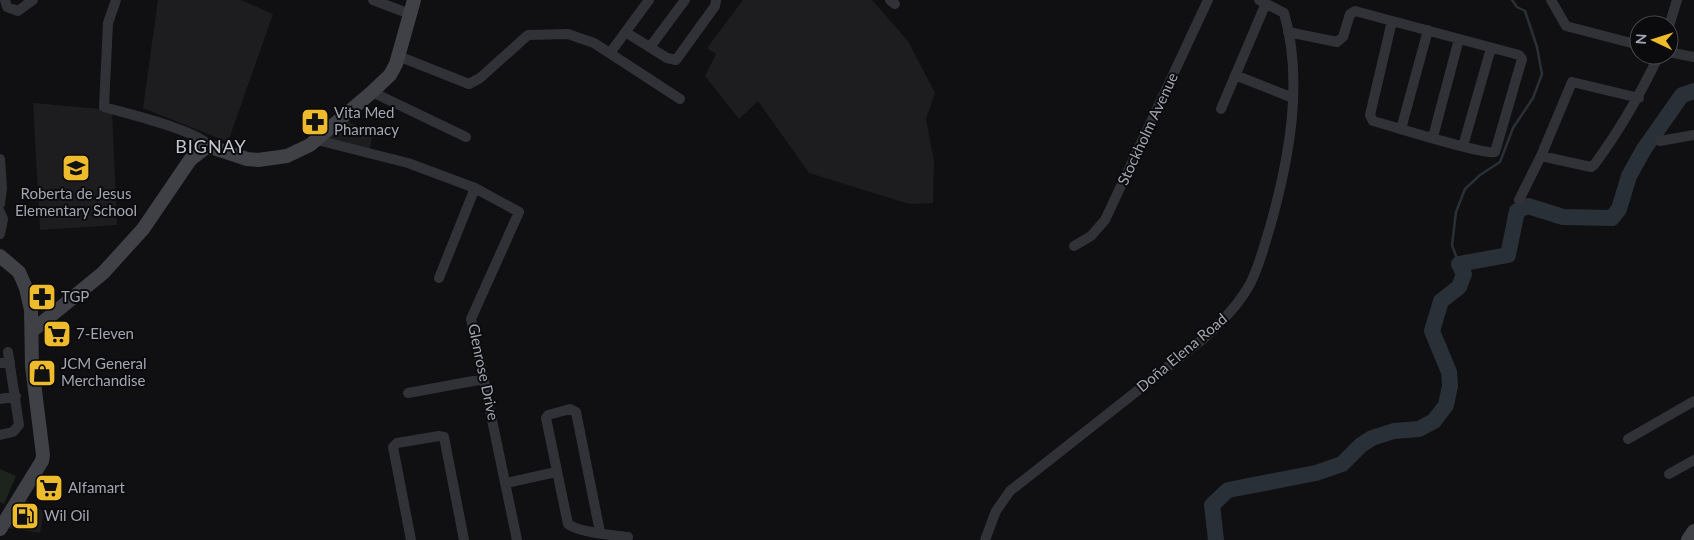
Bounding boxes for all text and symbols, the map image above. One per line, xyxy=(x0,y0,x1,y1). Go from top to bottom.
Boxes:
north arrow xyxy=(1629,15,1679,65)
text: N xyxy=(1632,33,1649,45)
street label: Stockholm Avenue xyxy=(1113,69,1181,188)
place label: Vita Med Pharmacy xyxy=(334,103,399,138)
pharmacy icon: Vita Med Pharmacy xyxy=(300,107,330,137)
district label: BIGNAY xyxy=(175,135,247,157)
school or university icon: Roberta de Jesus Elementary School xyxy=(61,153,91,183)
place label: Roberta de Jesus Elementary School xyxy=(15,184,137,219)
pharmacy icon: TGP xyxy=(27,282,57,312)
place label: TGP xyxy=(61,287,89,305)
street label: Doña Elena Road xyxy=(1132,309,1230,395)
supermarket icon: 7-Eleven xyxy=(42,319,72,349)
street label: Glenrose Drive xyxy=(465,322,503,422)
place label: 7-Eleven xyxy=(76,324,134,342)
place label: JCM General Merchandise xyxy=(61,354,147,389)
shop icon: JCM General Merchandise xyxy=(27,358,57,388)
supermarket icon: Alfamart xyxy=(34,473,64,503)
place label: Alfamart xyxy=(68,478,126,496)
fuel station icon: Wil Oil xyxy=(10,501,40,531)
place label: Wil Oil xyxy=(44,506,89,524)

